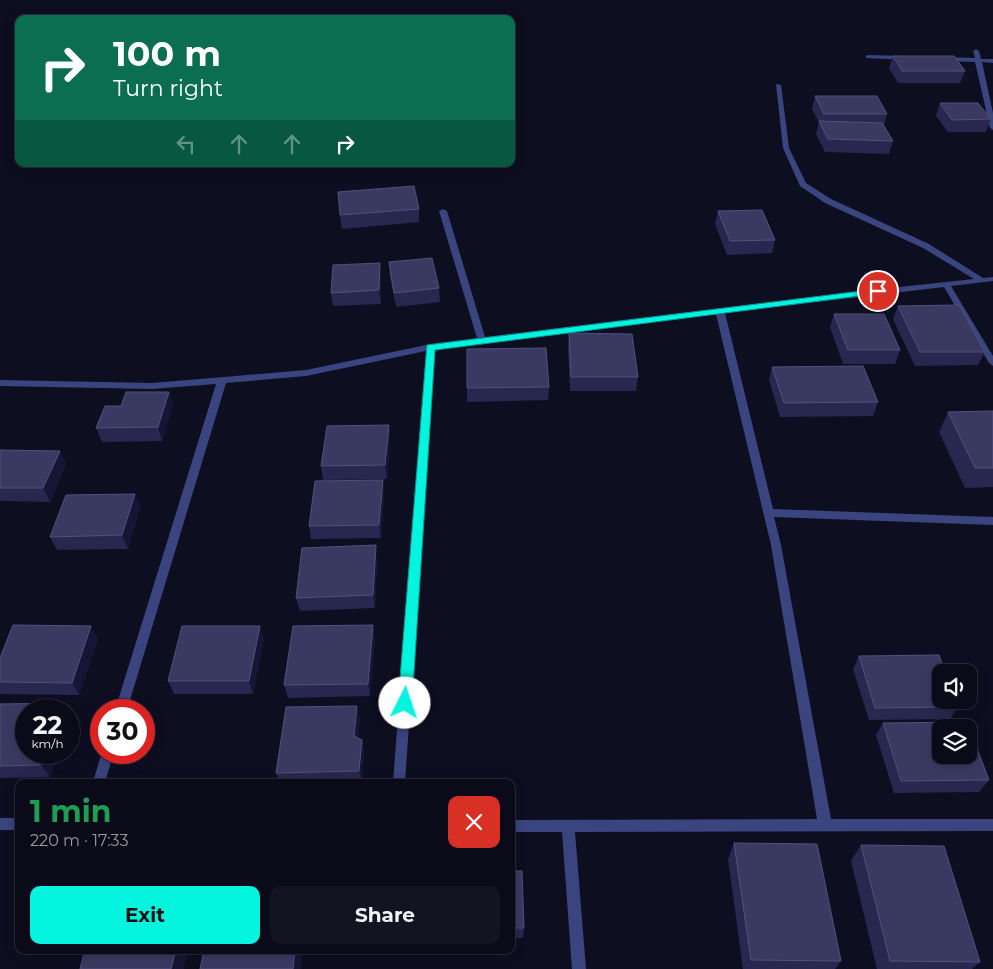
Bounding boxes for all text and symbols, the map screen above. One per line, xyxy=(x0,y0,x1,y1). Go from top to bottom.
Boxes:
text: 100 m xyxy=(113,32,221,75)
icon: right xyxy=(30,35,95,100)
text: Turn right xyxy=(113,75,223,102)
icon: left xyxy=(172,130,200,158)
icon: ahead xyxy=(225,130,253,158)
icon: ahead xyxy=(278,130,306,158)
icon: right xyxy=(331,130,359,158)
pin xyxy=(857,270,899,312)
icon: arrive xyxy=(864,277,892,305)
map controls xyxy=(932,664,977,764)
button: sound xyxy=(932,664,977,709)
position arrow xyxy=(378,676,430,728)
speed limit sign: 30 xyxy=(90,699,155,764)
text: 22 xyxy=(33,710,62,740)
button: layers xyxy=(932,719,977,764)
text: km/h xyxy=(31,736,64,751)
text: 1 min xyxy=(30,793,111,830)
button: close xyxy=(448,796,500,848)
text: 220 m · 17:33 xyxy=(30,831,129,850)
button: Exit xyxy=(30,886,260,944)
button: Share xyxy=(270,886,500,944)

